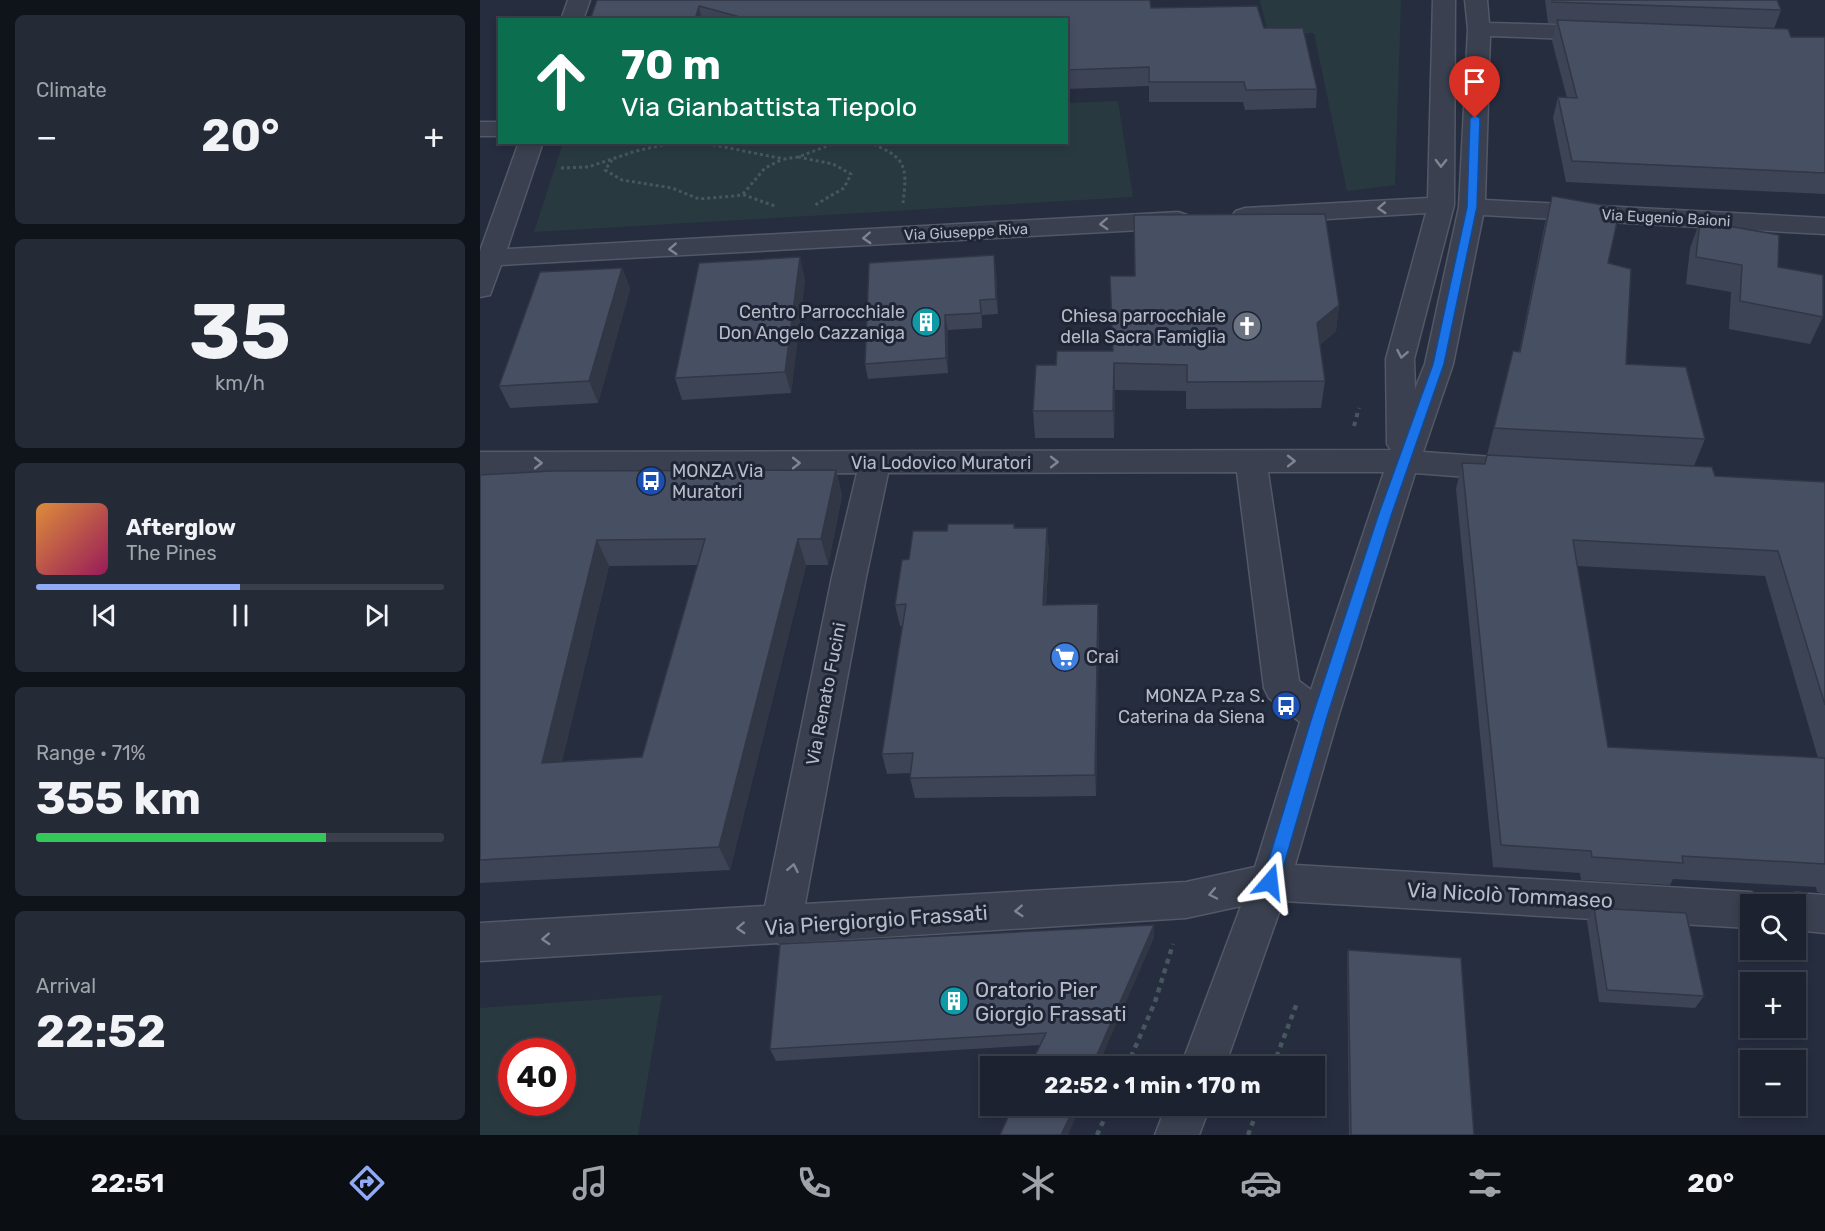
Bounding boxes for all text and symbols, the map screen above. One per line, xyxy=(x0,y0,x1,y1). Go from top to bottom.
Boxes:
text: 70 m xyxy=(621,40,721,90)
icon: ahead xyxy=(522,42,600,120)
pin xyxy=(1449,56,1500,118)
icon: arrive xyxy=(1458,65,1491,98)
text: Climate xyxy=(36,78,107,102)
text: Via Gianbattista Tiepolo xyxy=(621,91,917,123)
text: 20° xyxy=(201,109,280,162)
text: − xyxy=(36,117,57,156)
text: + xyxy=(423,117,444,156)
one-way arrow xyxy=(1435,159,1447,168)
one-way arrow xyxy=(1378,202,1387,215)
street label: Via Eugenio Baioni xyxy=(1601,206,1731,230)
one-way arrow xyxy=(1099,218,1108,231)
street label: Via Giuseppe Riva xyxy=(904,220,1028,244)
one-way arrow xyxy=(863,231,872,244)
one-way arrow xyxy=(668,242,677,255)
text: 35 xyxy=(189,285,291,378)
place label: Centro Parrocchiale Don Angelo Cazzaniga xyxy=(718,301,905,344)
place label: Chiesa parrocchiale della Sacra Famiglia xyxy=(1060,305,1226,348)
building icon: Centro Parrocchiale Don Angelo Cazzaniga xyxy=(910,306,942,338)
church icon: Chiesa parrocchiale della Sacra Famiglia xyxy=(1231,310,1263,342)
one-way arrow xyxy=(1396,348,1409,358)
text: km/h xyxy=(215,371,265,395)
street label: Via Lodovico Muratori xyxy=(851,452,1031,474)
one-way arrow xyxy=(1287,455,1296,467)
one-way arrow xyxy=(1050,456,1059,468)
one-way arrow xyxy=(534,457,543,469)
one-way arrow xyxy=(792,457,801,469)
place label: MONZA Via Muratori xyxy=(672,460,763,503)
bus stop icon: MONZA Via Muratori xyxy=(635,465,667,497)
text: Afterglow xyxy=(126,514,236,541)
text: The Pines xyxy=(126,541,217,565)
icon: previous xyxy=(88,599,121,632)
icon: pause xyxy=(224,599,257,632)
icon: next xyxy=(360,599,393,632)
street label: Via Renato Fucini xyxy=(801,621,851,767)
supermarket icon: Crai xyxy=(1049,641,1081,673)
place label: Crai xyxy=(1086,646,1119,668)
place label: MONZA P.za S. Caterina da Siena xyxy=(1118,685,1265,728)
bus stop icon: MONZA P.za S. Caterina da Siena xyxy=(1270,690,1302,722)
text: Range · 71% xyxy=(36,741,146,765)
text: 355 km xyxy=(36,772,201,825)
position arrow xyxy=(1238,850,1302,914)
one-way arrow xyxy=(786,864,799,874)
street label: Via Nicolò Tommaseo xyxy=(1406,877,1614,913)
one-way arrow xyxy=(1209,887,1219,900)
map controls xyxy=(1740,894,1806,1116)
button: search xyxy=(1740,894,1806,960)
street label: Via Piergiorgio Frassati xyxy=(764,900,988,940)
one-way arrow xyxy=(1015,904,1024,917)
one-way arrow xyxy=(736,921,745,934)
one-way arrow xyxy=(542,932,551,945)
button: + xyxy=(1740,972,1806,1038)
text: Arrival xyxy=(36,974,96,998)
place label: Oratorio Pier Giorgio Frassati xyxy=(975,977,1127,1026)
building icon: Oratorio Pier Giorgio Frassati xyxy=(938,985,970,1017)
text: 22:52 xyxy=(36,1005,166,1058)
speed limit sign: 40 xyxy=(498,1038,576,1116)
button: − xyxy=(1740,1050,1806,1116)
text: 22:52 · 1 min · 170 m xyxy=(1044,1072,1261,1099)
icon: directions xyxy=(346,1162,388,1204)
icon: music xyxy=(569,1162,611,1204)
icon: phone xyxy=(793,1162,835,1204)
icon: climate xyxy=(1017,1162,1059,1204)
icon: car xyxy=(1240,1162,1282,1204)
icon: filters xyxy=(1464,1162,1506,1204)
text: 22:51 xyxy=(91,1167,164,1199)
text: 20° xyxy=(1687,1167,1734,1199)

